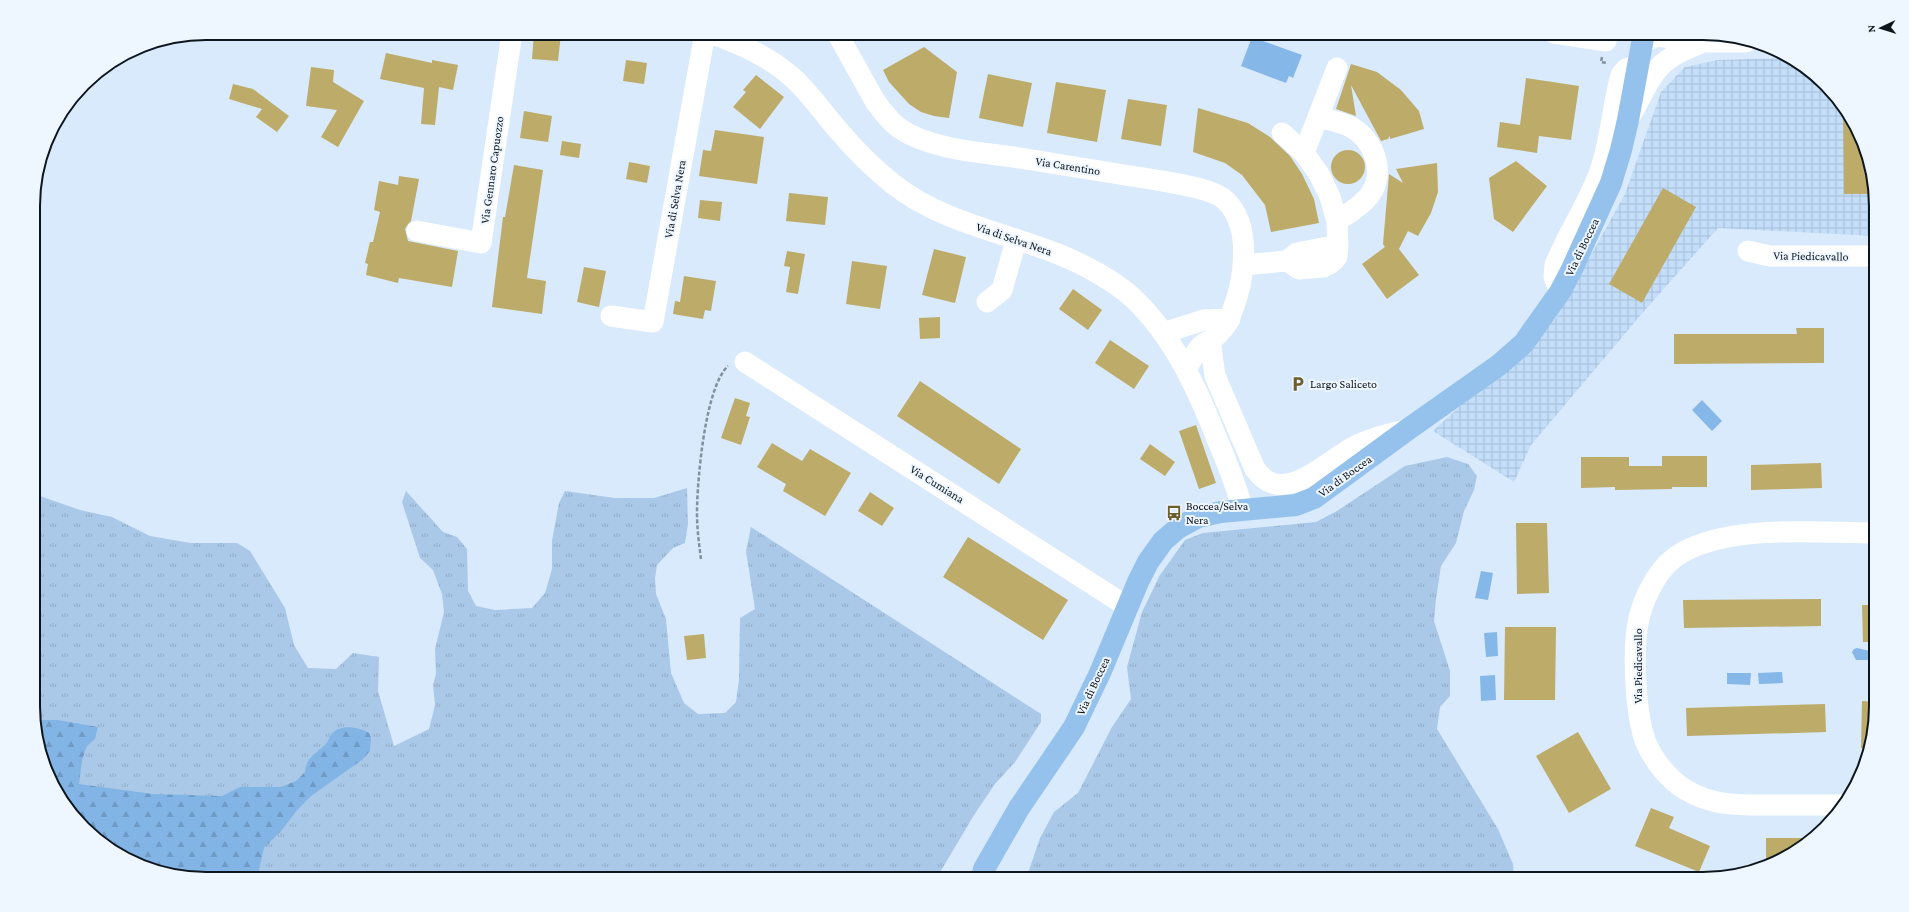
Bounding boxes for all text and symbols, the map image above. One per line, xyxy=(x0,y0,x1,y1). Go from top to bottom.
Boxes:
north arrow xyxy=(1861,8,1901,48)
text: N xyxy=(1865,24,1877,33)
street label: Via Gennaro Capuozzo xyxy=(478,115,506,225)
street label: Via Carentino xyxy=(1035,154,1101,178)
street label: Via di Selva Nera xyxy=(661,158,689,239)
street label: Via di Boccea xyxy=(1562,215,1602,278)
street label: Via di Selva Nera xyxy=(974,219,1054,259)
street label: Via Piedicavallo xyxy=(1773,248,1849,264)
parking icon: Largo Saliceto xyxy=(1289,375,1307,393)
place label: Largo Saliceto xyxy=(1310,377,1377,391)
street label: Via di Boccea xyxy=(1316,452,1375,500)
street label: Via Cumiana xyxy=(907,462,967,506)
place label: Boccea/Selva Nera xyxy=(1186,499,1249,527)
bus stop icon: Boccea/Selva Nera xyxy=(1165,504,1183,522)
street label: Via Piedicavallo xyxy=(1631,628,1645,704)
street label: Via di Boccea xyxy=(1073,654,1113,717)

